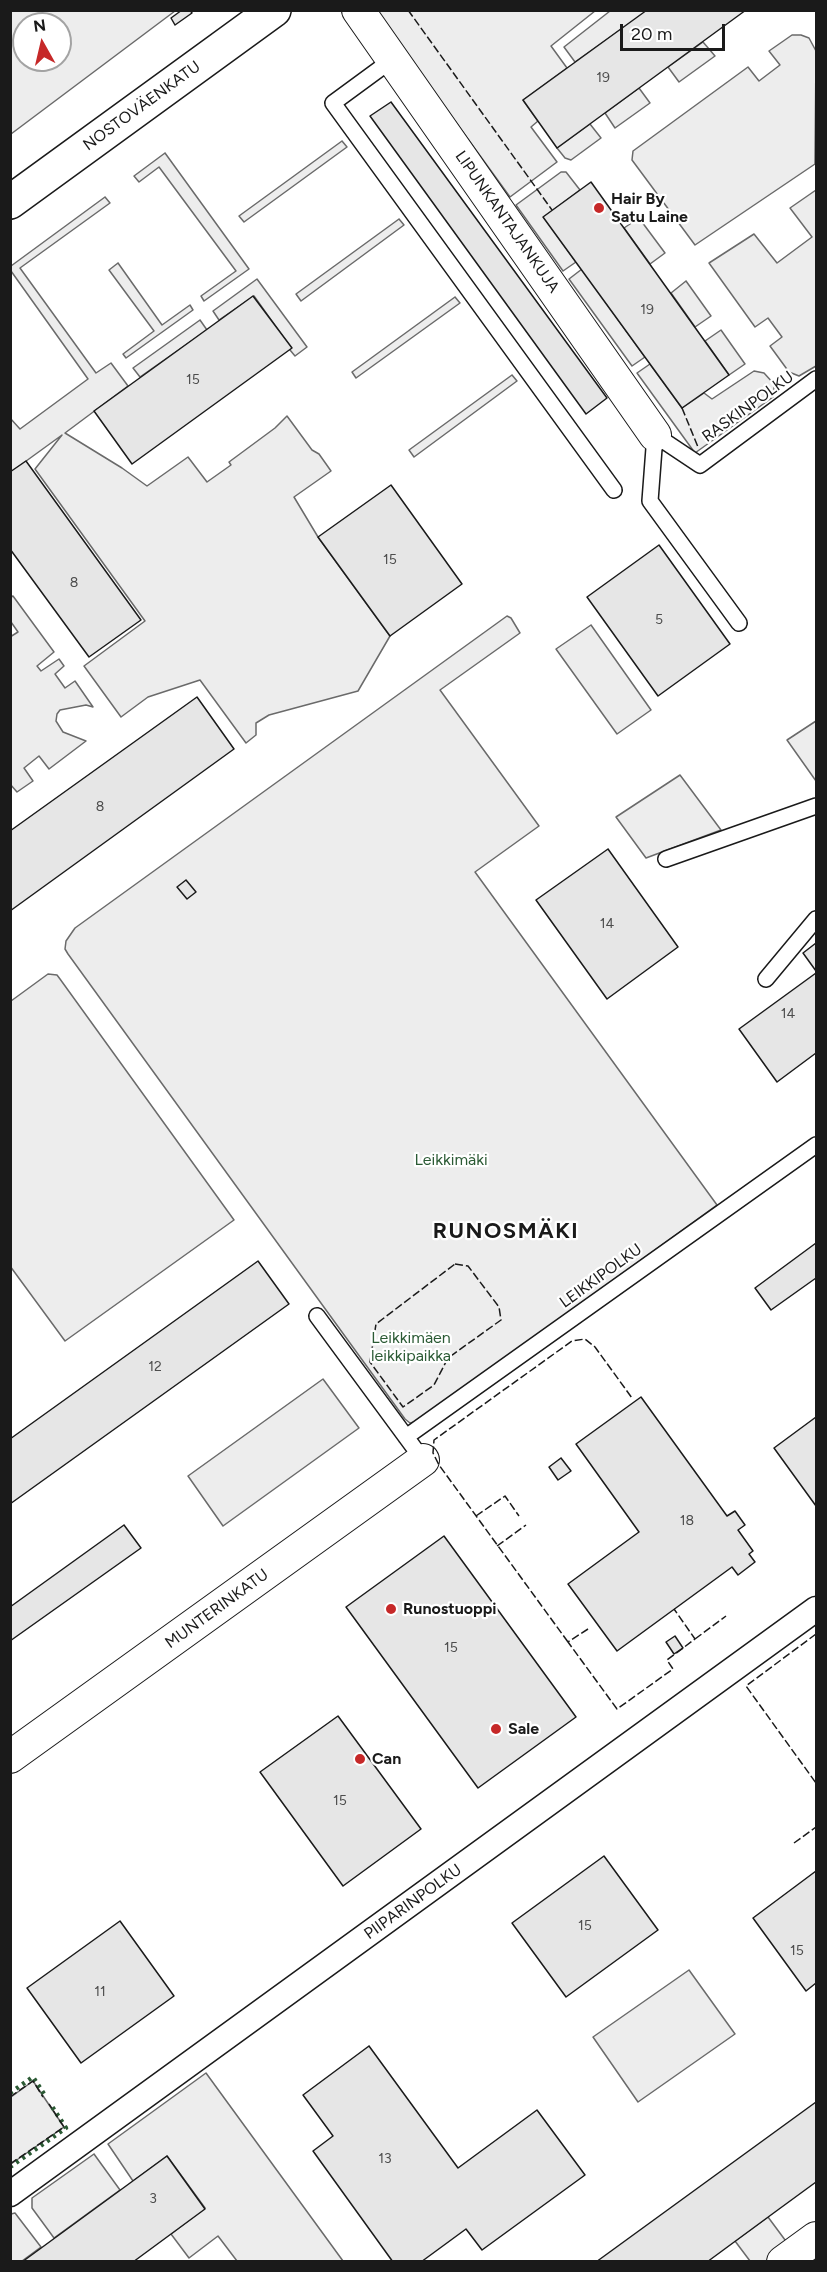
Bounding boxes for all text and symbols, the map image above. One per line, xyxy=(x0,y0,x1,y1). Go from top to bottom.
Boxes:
north arrow xyxy=(12,12,72,72)
scale bar xyxy=(623,12,728,50)
text: N xyxy=(32,15,47,36)
text: 20 m xyxy=(631,23,672,45)
street label: NOSTOVÄENKATU xyxy=(80,57,204,155)
house number: 19 xyxy=(596,70,610,86)
street label: LIPUNKANTAJANKUJA xyxy=(451,147,563,297)
place label: Hair By Satu Laine xyxy=(611,189,688,227)
marker: Hair By Satu Laine xyxy=(592,201,606,215)
house number: 19 xyxy=(640,302,654,318)
street label: RASKINPOLKU xyxy=(699,367,797,447)
house number: 15 xyxy=(186,372,200,388)
house number: 15 xyxy=(383,552,397,568)
house number: 8 xyxy=(70,575,78,591)
house number: 5 xyxy=(655,612,663,628)
house number: 8 xyxy=(96,799,104,815)
house number: 14 xyxy=(600,916,614,932)
house number: 14 xyxy=(781,1006,795,1022)
park label: Leikkimäki xyxy=(414,1150,488,1170)
district label: RUNOSMÄKI xyxy=(433,1219,579,1245)
street label: LEIKKIPOLKU xyxy=(556,1240,646,1312)
park label: Leikkimäen leikkipaikka xyxy=(371,1328,451,1366)
house number: 12 xyxy=(148,1359,162,1375)
house number: 18 xyxy=(680,1513,694,1529)
street label: MUNTERINKATU xyxy=(162,1565,272,1653)
place label: Runostuoppi xyxy=(403,1599,496,1619)
marker: Runostuoppi xyxy=(384,1602,398,1616)
house number: 15 xyxy=(444,1640,458,1656)
place label: Sale xyxy=(508,1719,539,1739)
marker: Sale xyxy=(489,1722,503,1736)
place label: Can xyxy=(372,1749,401,1769)
marker: Can xyxy=(353,1752,367,1766)
house number: 15 xyxy=(333,1793,347,1809)
street label: PIIPARINPOLKU xyxy=(360,1860,466,1944)
house number: 15 xyxy=(578,1918,592,1934)
house number: 15 xyxy=(790,1943,804,1959)
house number: 11 xyxy=(94,1984,106,2000)
house number: 13 xyxy=(378,2151,392,2167)
house number: 3 xyxy=(149,2191,157,2207)

